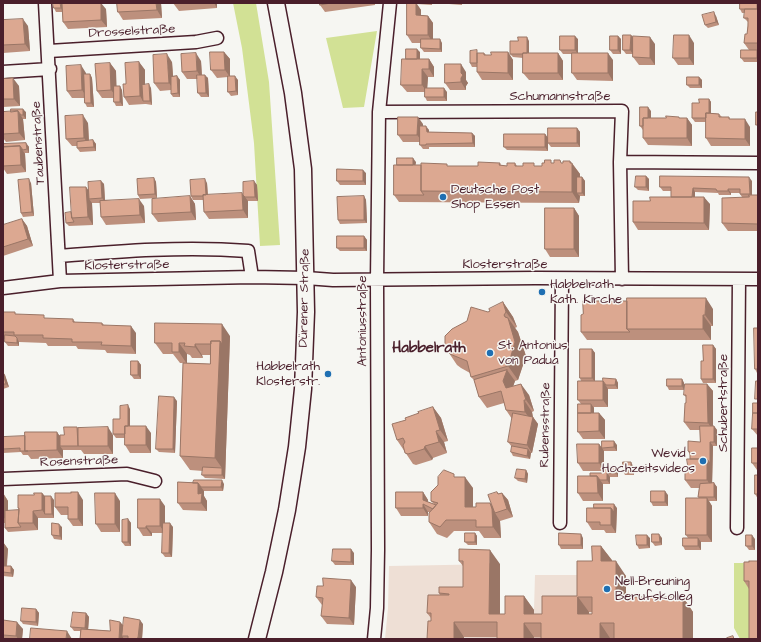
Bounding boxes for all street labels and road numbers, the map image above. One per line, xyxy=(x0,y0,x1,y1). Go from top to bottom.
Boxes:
street label: Drosselstraße xyxy=(88,22,176,42)
street label: Schumannstraße xyxy=(509,89,611,105)
street label: Taubenstraße xyxy=(29,101,49,185)
street label: Dürener Straße xyxy=(296,248,314,348)
street label: Klosterstraße xyxy=(84,257,170,275)
street label: Klosterstraße xyxy=(462,257,548,273)
street label: Antoniusstraße xyxy=(355,276,371,366)
street label: Schubertstraße xyxy=(716,354,732,452)
street label: Rubensstraße xyxy=(537,382,555,468)
street label: Rosenstraße xyxy=(40,453,118,471)

